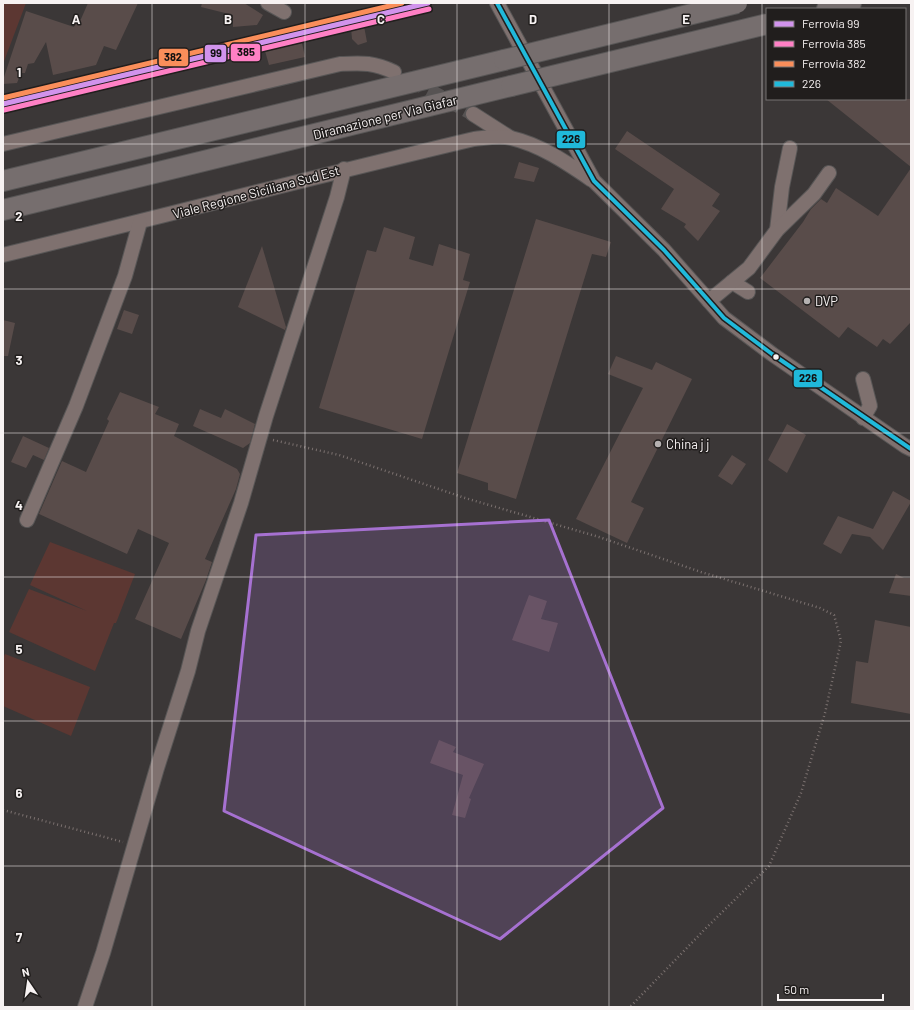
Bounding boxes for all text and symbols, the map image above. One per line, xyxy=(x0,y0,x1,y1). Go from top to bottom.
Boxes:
legend xyxy=(766,8,906,100)
text: A xyxy=(72,11,81,27)
text: B xyxy=(224,11,232,27)
text: C xyxy=(377,11,385,27)
text: D xyxy=(529,11,537,27)
text: E xyxy=(682,11,690,27)
text: Ferrovia 99 xyxy=(802,16,860,30)
text: Ferrovia 385 xyxy=(802,36,866,50)
line badge: 385 xyxy=(230,43,261,62)
line badge: 99 xyxy=(204,44,227,63)
text: 385 xyxy=(237,45,255,58)
text: 99 xyxy=(210,46,222,59)
line badge: 382 xyxy=(158,48,189,67)
text: 382 xyxy=(164,50,182,63)
text: Ferrovia 382 xyxy=(802,56,866,70)
text: 1 xyxy=(17,64,21,80)
text: 226 xyxy=(802,76,821,90)
street label: Diramazione per Via Giafar xyxy=(311,91,459,143)
line badge: 226 xyxy=(556,130,586,149)
text: 226 xyxy=(562,132,580,145)
street label: Viale Regione Siciliana Sud Est xyxy=(171,162,341,222)
text: 2 xyxy=(15,208,23,224)
place label: DVP xyxy=(815,293,838,309)
marker: DVP xyxy=(802,296,812,306)
text: 3 xyxy=(15,352,23,368)
unlabelled marker xyxy=(771,352,781,362)
line badge: 226 xyxy=(793,369,823,388)
text: 226 xyxy=(799,371,817,384)
place label: China j j xyxy=(666,436,709,452)
marker: China j j xyxy=(653,439,663,449)
text: 4 xyxy=(15,497,23,513)
text: 5 xyxy=(15,641,23,657)
text: 6 xyxy=(16,785,23,801)
text: 7 xyxy=(16,929,23,945)
north arrow xyxy=(8,962,48,1002)
text: N xyxy=(21,965,31,979)
scale bar xyxy=(778,976,883,1002)
text: 50 m xyxy=(784,982,809,996)

